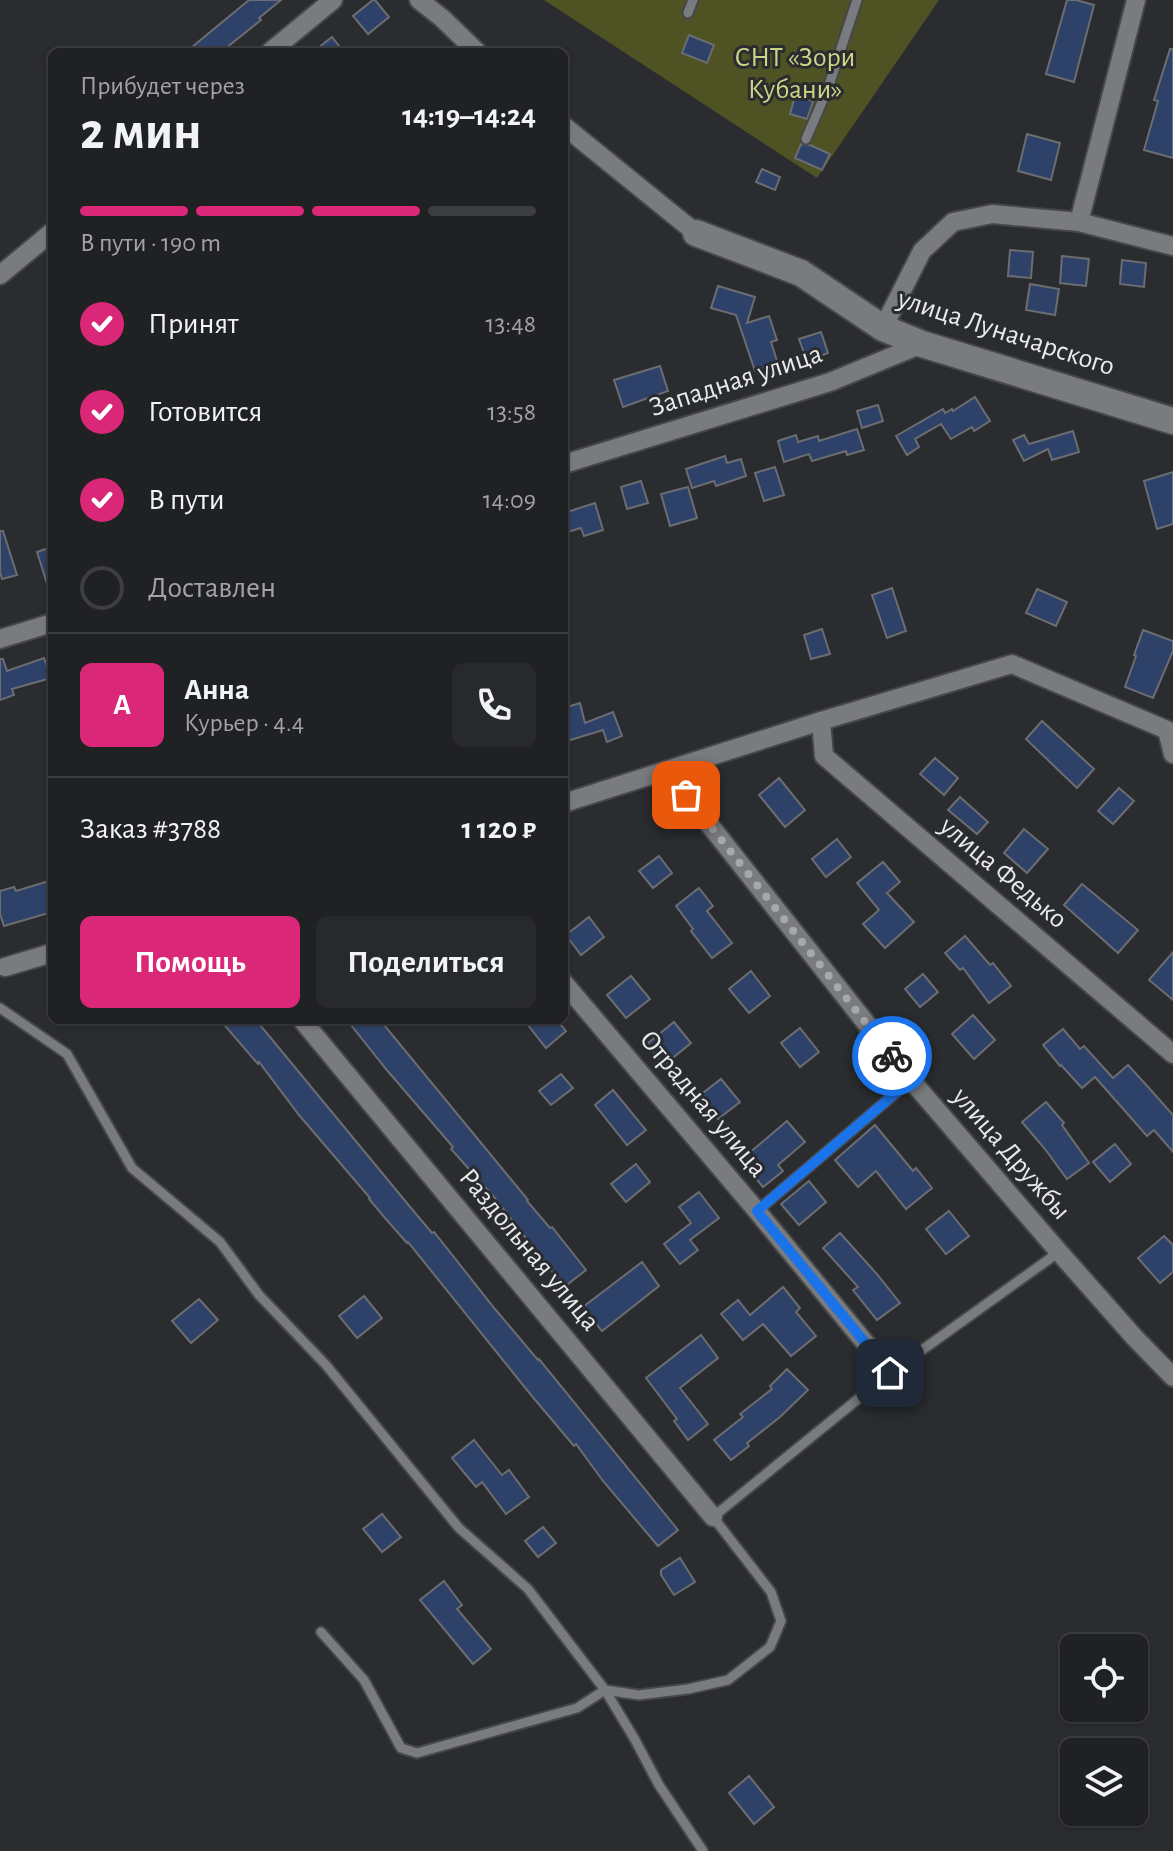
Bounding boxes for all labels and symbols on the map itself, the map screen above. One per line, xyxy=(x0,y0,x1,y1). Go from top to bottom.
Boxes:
park label: СНТ «Зори Кубани» xyxy=(735,44,855,104)
street label: улица Луначарского xyxy=(893,284,1118,381)
street label: Западная улица xyxy=(646,340,826,422)
pin xyxy=(652,761,720,829)
street label: улица Федько xyxy=(933,811,1072,934)
courier xyxy=(852,1016,932,1096)
street label: Отрадная улица xyxy=(634,1025,772,1183)
street label: улица Дружбы xyxy=(946,1082,1075,1225)
street label: Раздольная улица xyxy=(453,1164,605,1336)
pin xyxy=(856,1339,924,1407)

